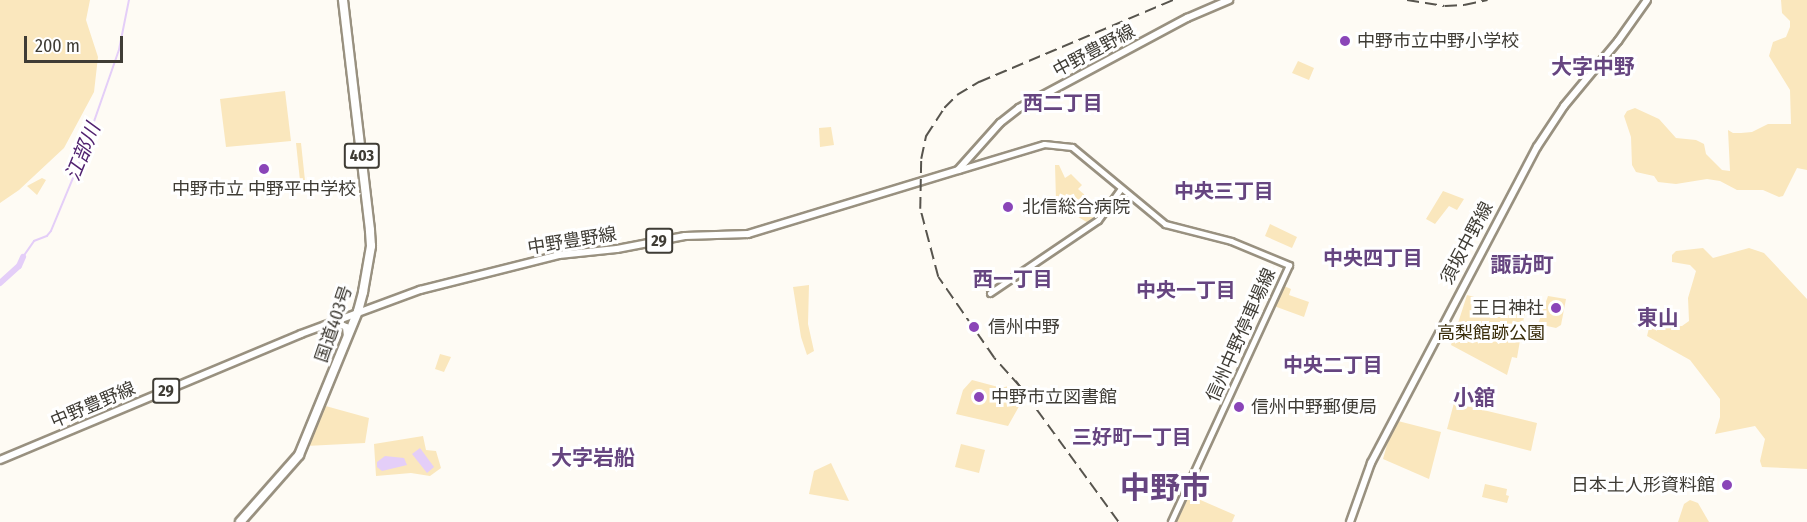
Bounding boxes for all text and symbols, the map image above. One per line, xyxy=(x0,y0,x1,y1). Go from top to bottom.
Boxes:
street label: 中野豊野線 xyxy=(1049,20,1139,82)
scale bar xyxy=(27,24,126,62)
place label: 中野市立中野小学校 xyxy=(1357,30,1519,52)
marker: 中野市立中野小学校 xyxy=(1338,34,1352,48)
text: 200 m xyxy=(35,35,80,57)
district label: 大字中野 xyxy=(1551,54,1635,80)
district label: 西二丁目 xyxy=(1023,91,1103,115)
water label: 江部川 xyxy=(61,120,105,184)
road number: 403 xyxy=(342,143,382,169)
marker: 中野市立 中野平中学校 xyxy=(257,162,271,176)
place label: 中野市立 中野平中学校 xyxy=(172,178,356,200)
district label: 中央三丁目 xyxy=(1174,179,1274,203)
place label: 北信総合病院 xyxy=(1022,196,1130,218)
marker: 北信総合病院 xyxy=(999,198,1017,216)
street label: 須坂中野線 xyxy=(1436,198,1498,288)
street label: 中野豊野線 xyxy=(526,223,618,259)
road number: 29 xyxy=(644,228,674,254)
district label: 中央四丁目 xyxy=(1323,246,1423,270)
district label: 諏訪町 xyxy=(1491,252,1553,278)
street label: 信州中野停車場線 xyxy=(1202,265,1280,405)
district label: 西一丁目 xyxy=(973,267,1053,291)
district label: 中央一丁目 xyxy=(1136,278,1236,302)
street label: 国道403号 xyxy=(311,283,357,365)
place label: 王日神社 xyxy=(1472,297,1544,319)
marker: 王日神社 xyxy=(1549,301,1563,315)
district label: 東山 xyxy=(1637,305,1679,331)
place label: 信州中野 xyxy=(988,316,1060,338)
marker: 信州中野 xyxy=(965,318,983,336)
park label: 高梨館跡公園 xyxy=(1437,322,1545,344)
district label: 中央二丁目 xyxy=(1283,353,1383,377)
street label: 中野豊野線 xyxy=(47,377,139,433)
road number: 29 xyxy=(151,378,181,404)
district label: 小舘 xyxy=(1453,385,1495,411)
place label: 中野市立図書館 xyxy=(991,386,1117,408)
marker: 中野市立図書館 xyxy=(972,390,986,404)
place label: 信州中野郵便局 xyxy=(1251,396,1377,418)
marker: 信州中野郵便局 xyxy=(1232,400,1246,414)
district label: 三好町一丁目 xyxy=(1072,425,1192,449)
district label: 大字岩船 xyxy=(551,445,635,471)
district label: 中野市 xyxy=(1120,470,1210,506)
place label: 日本土人形資料館 xyxy=(1571,474,1715,496)
marker: 日本土人形資料館 xyxy=(1720,478,1734,492)

